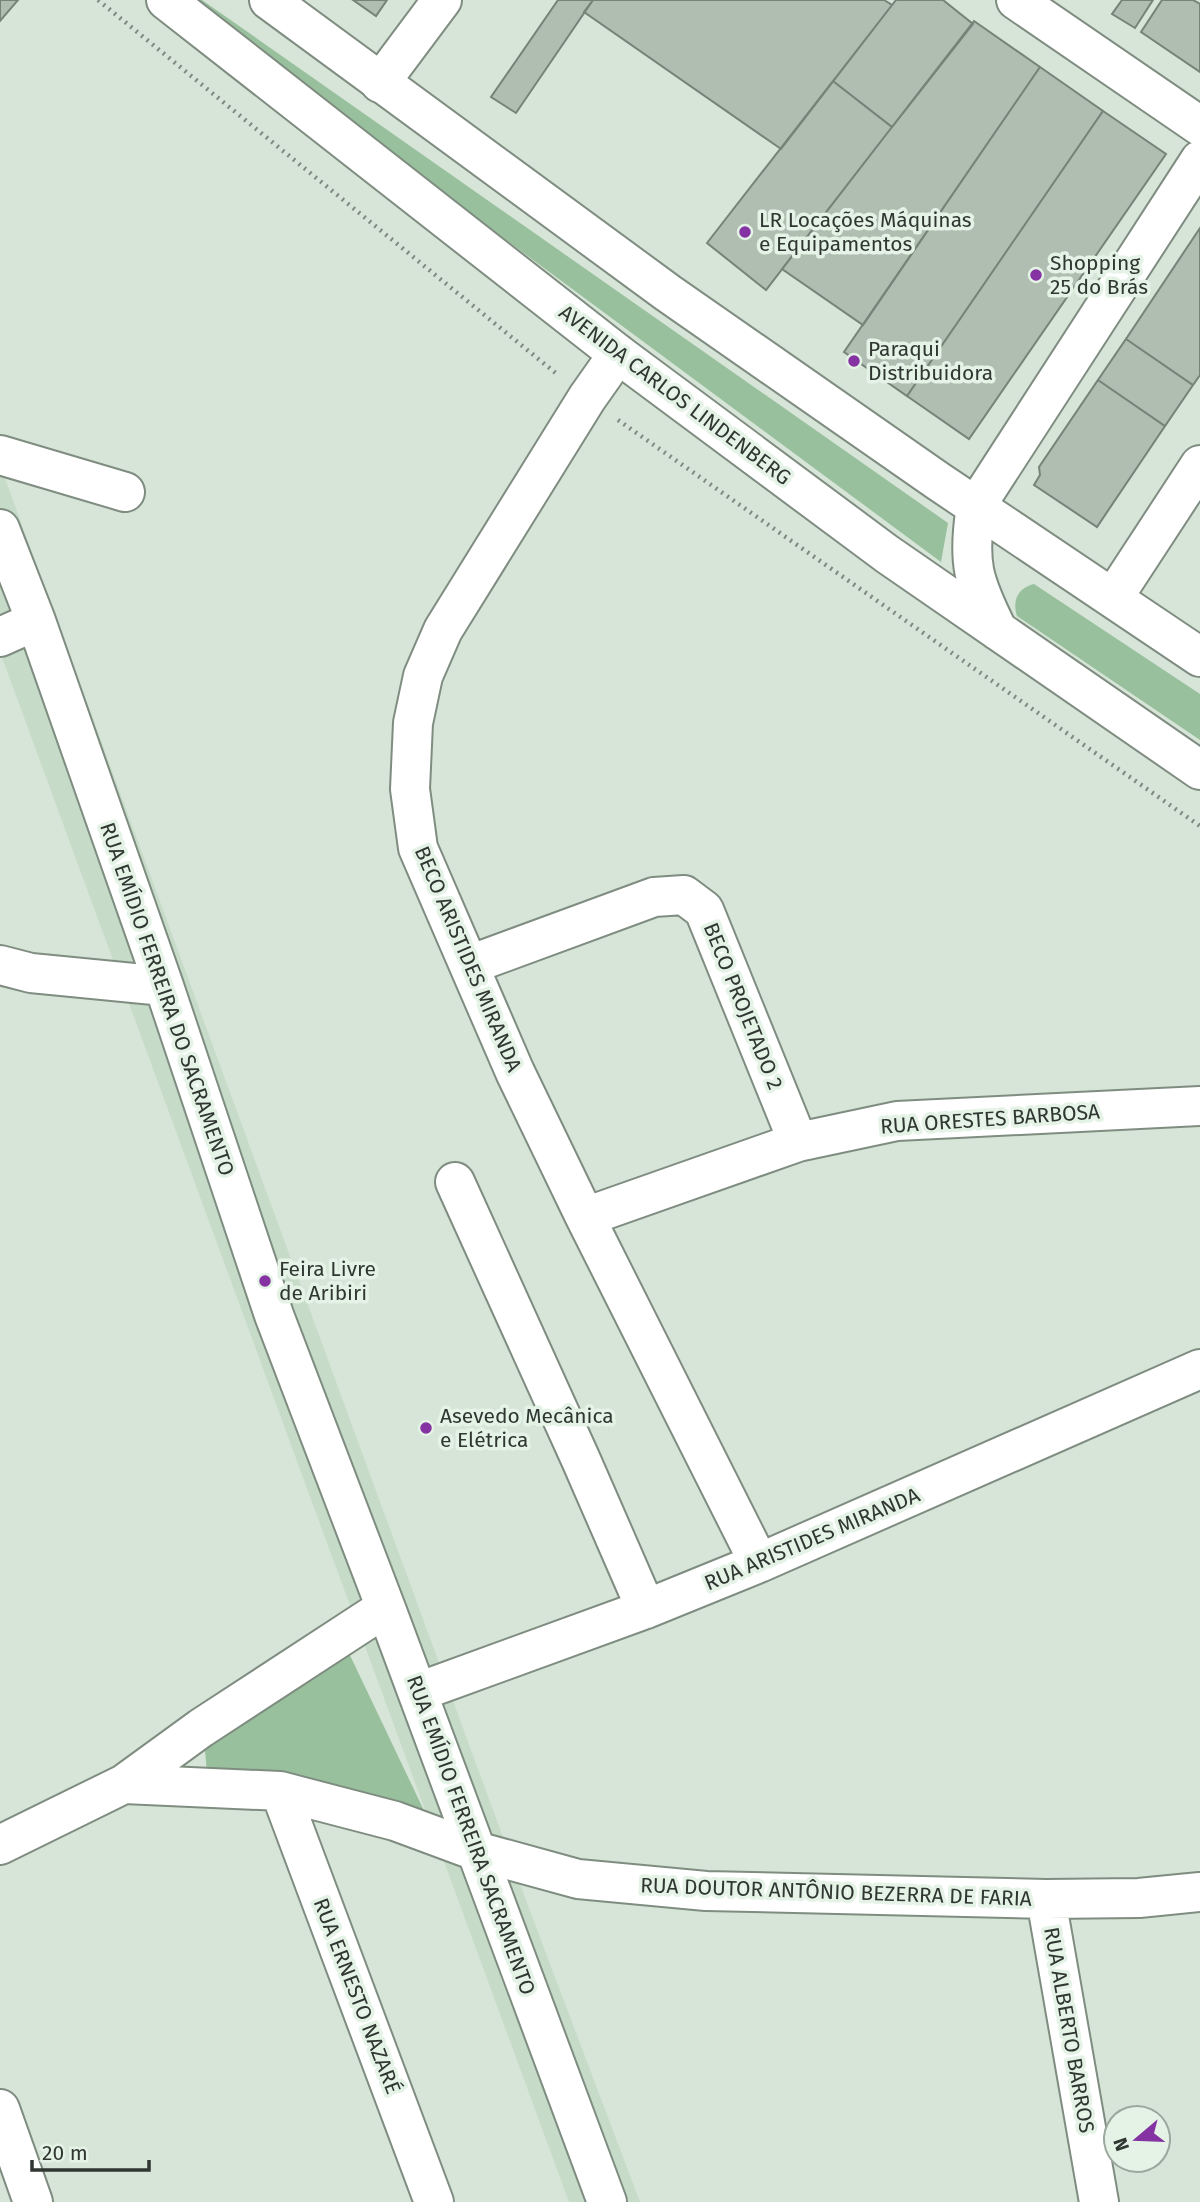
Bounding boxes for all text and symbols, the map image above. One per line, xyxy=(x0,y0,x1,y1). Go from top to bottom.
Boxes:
place label: LR Locações Máquinas e Equipamentos xyxy=(759,207,972,257)
marker: LR Locações Máquinas e Equipamentos xyxy=(737,224,753,240)
place label: Shopping 25 do Brás xyxy=(1050,250,1148,300)
marker: Shopping 25 do Brás xyxy=(1028,267,1044,283)
street label: AVENIDA CARLOS LINDENBERG xyxy=(554,299,796,491)
place label: Paraqui Distribuidora xyxy=(868,336,993,386)
marker: Paraqui Distribuidora xyxy=(846,353,862,369)
street label: RUA EMÍDIO FERREIRA DO SACRAMENTO xyxy=(94,819,240,1179)
street label: BECO ARISTIDES MIRANDA xyxy=(409,842,527,1076)
street label: BECO PROJETADO 2 xyxy=(698,919,788,1093)
street label: RUA ORESTES BARBOSA xyxy=(879,1098,1101,1140)
place label: Feira Livre de Aribiri xyxy=(279,1256,376,1306)
marker: Feira Livre de Aribiri xyxy=(257,1273,273,1289)
place label: Asevedo Mecânica e Elétrica xyxy=(440,1403,614,1453)
marker: Asevedo Mecânica e Elétrica xyxy=(418,1420,434,1436)
street label: RUA ARISTIDES MIRANDA xyxy=(700,1482,924,1596)
street label: RUA EMÍDIO FERREIRA SACRAMENTO xyxy=(401,1672,541,1998)
street label: RUA DOUTOR ANTÔNIO BEZERRA DE FARIA xyxy=(640,1872,1032,1912)
street label: RUA ERNESTO NAZARÉ xyxy=(308,1894,406,2098)
street label: RUA ALBERTO BARROS xyxy=(1038,1925,1100,2135)
north arrow xyxy=(1102,2104,1172,2174)
scale bar xyxy=(32,2128,149,2172)
text: N xyxy=(1108,2135,1134,2154)
text: 20 m xyxy=(42,2140,88,2166)

